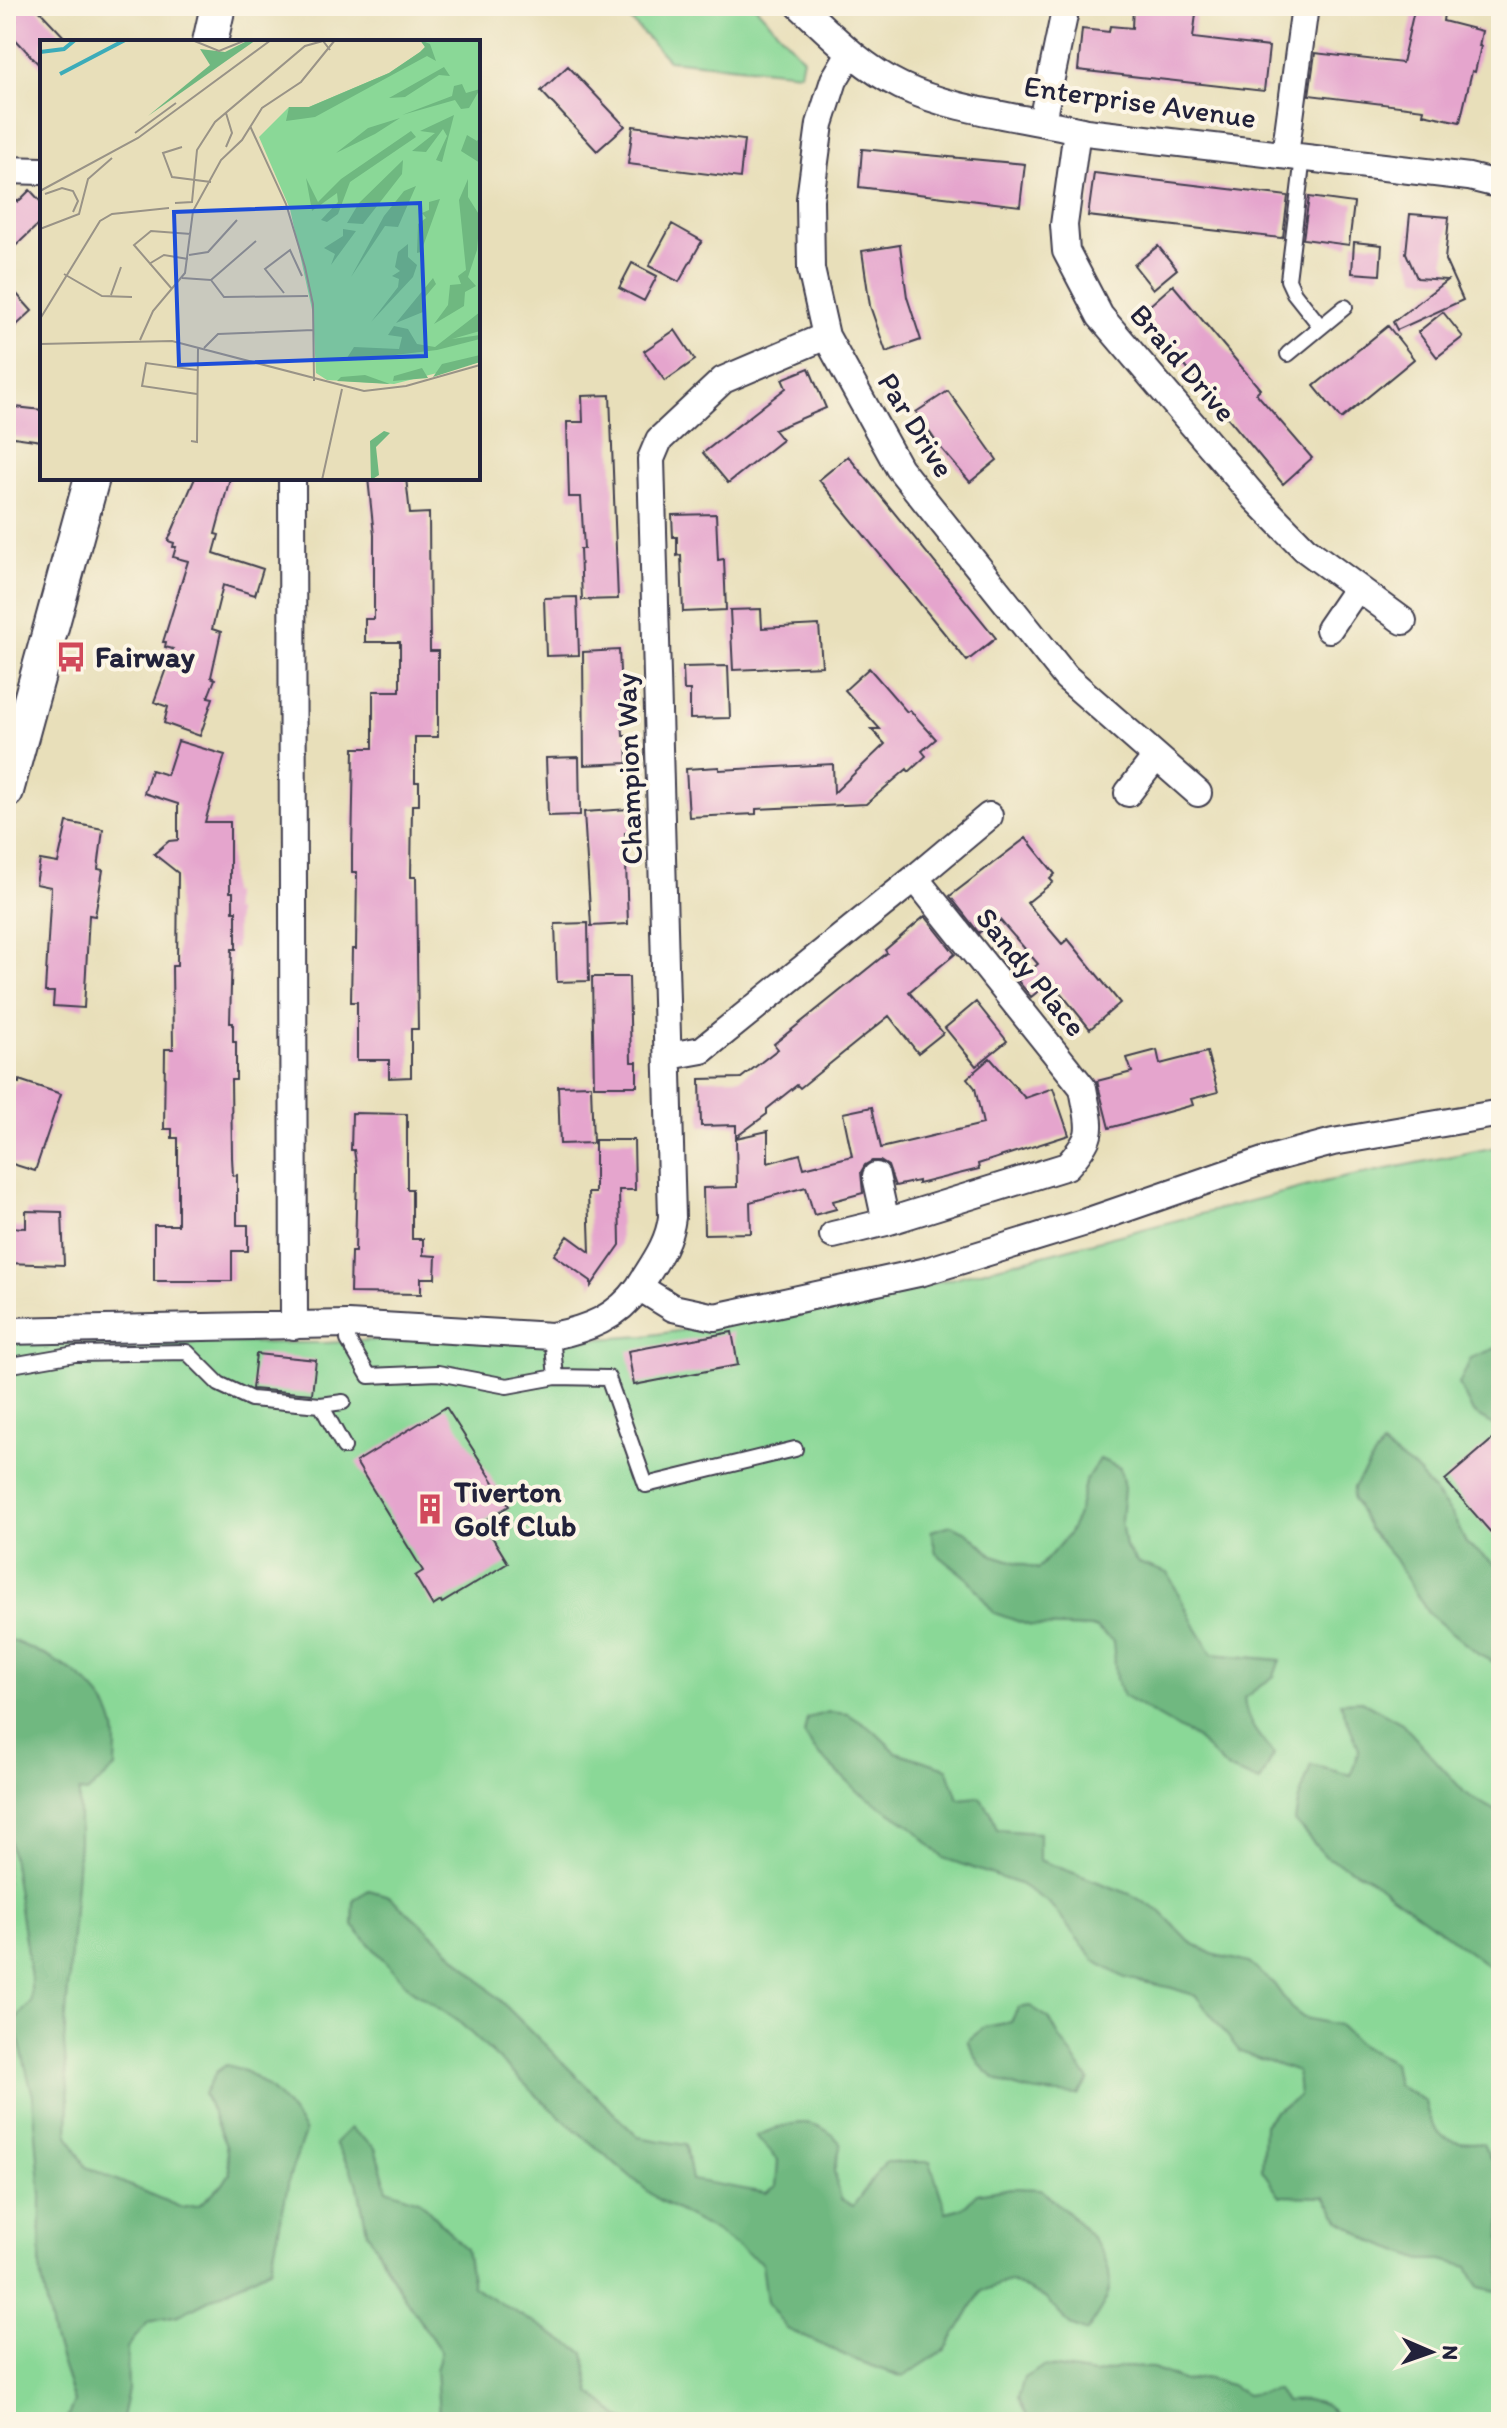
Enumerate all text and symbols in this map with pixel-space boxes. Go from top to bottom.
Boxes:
inset map [40,40,480,480]
street label: Enterprise Avenue [1022,67,1259,136]
street label: Braid Drive [1122,296,1245,429]
street label: Par Drive [870,365,963,484]
place label: Fairway [95,638,196,675]
bus stop icon: Fairway [54,640,88,674]
street label: Champion Way [607,672,650,866]
street label: Sandy Place [968,900,1095,1044]
place label: Tiverton Golf Club [453,1473,576,1544]
building icon: Tiverton Golf Club [413,1492,447,1526]
north arrow [1391,2312,1471,2392]
text: N [1437,2345,1464,2361]

